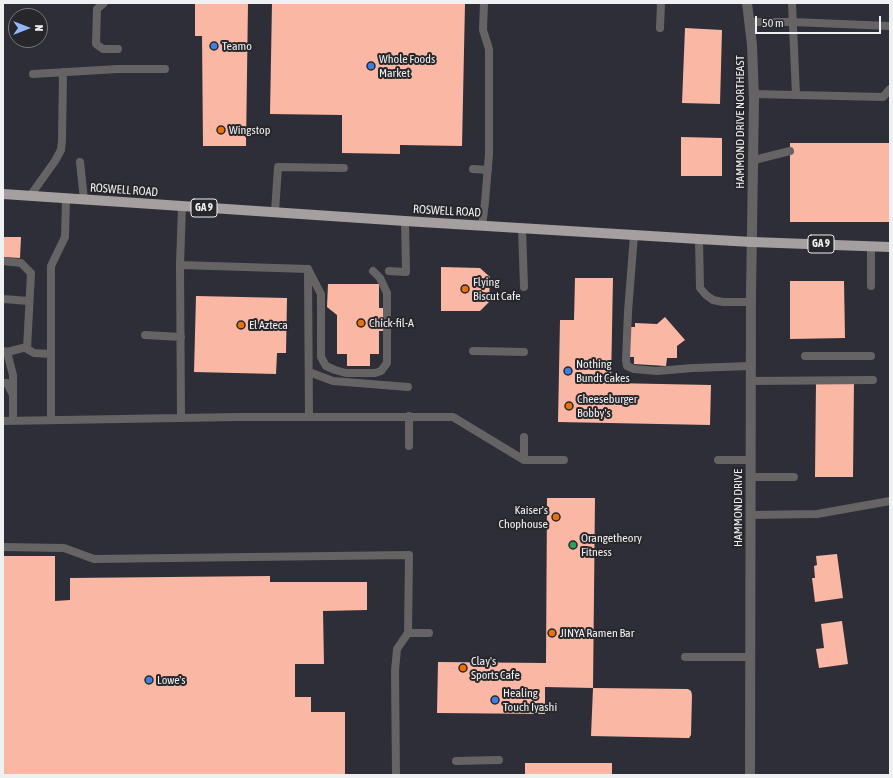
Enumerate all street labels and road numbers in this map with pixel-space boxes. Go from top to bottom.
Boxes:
street label: HAMMOND DRIVE NORTHEAST [733,55,747,189]
street label: ROSWELL ROAD [90,180,158,200]
road number: GA 9 [191,199,217,217]
street label: ROSWELL ROAD [413,202,481,220]
road number: GA 9 [808,235,834,253]
street label: HAMMOND DRIVE [731,469,745,547]

